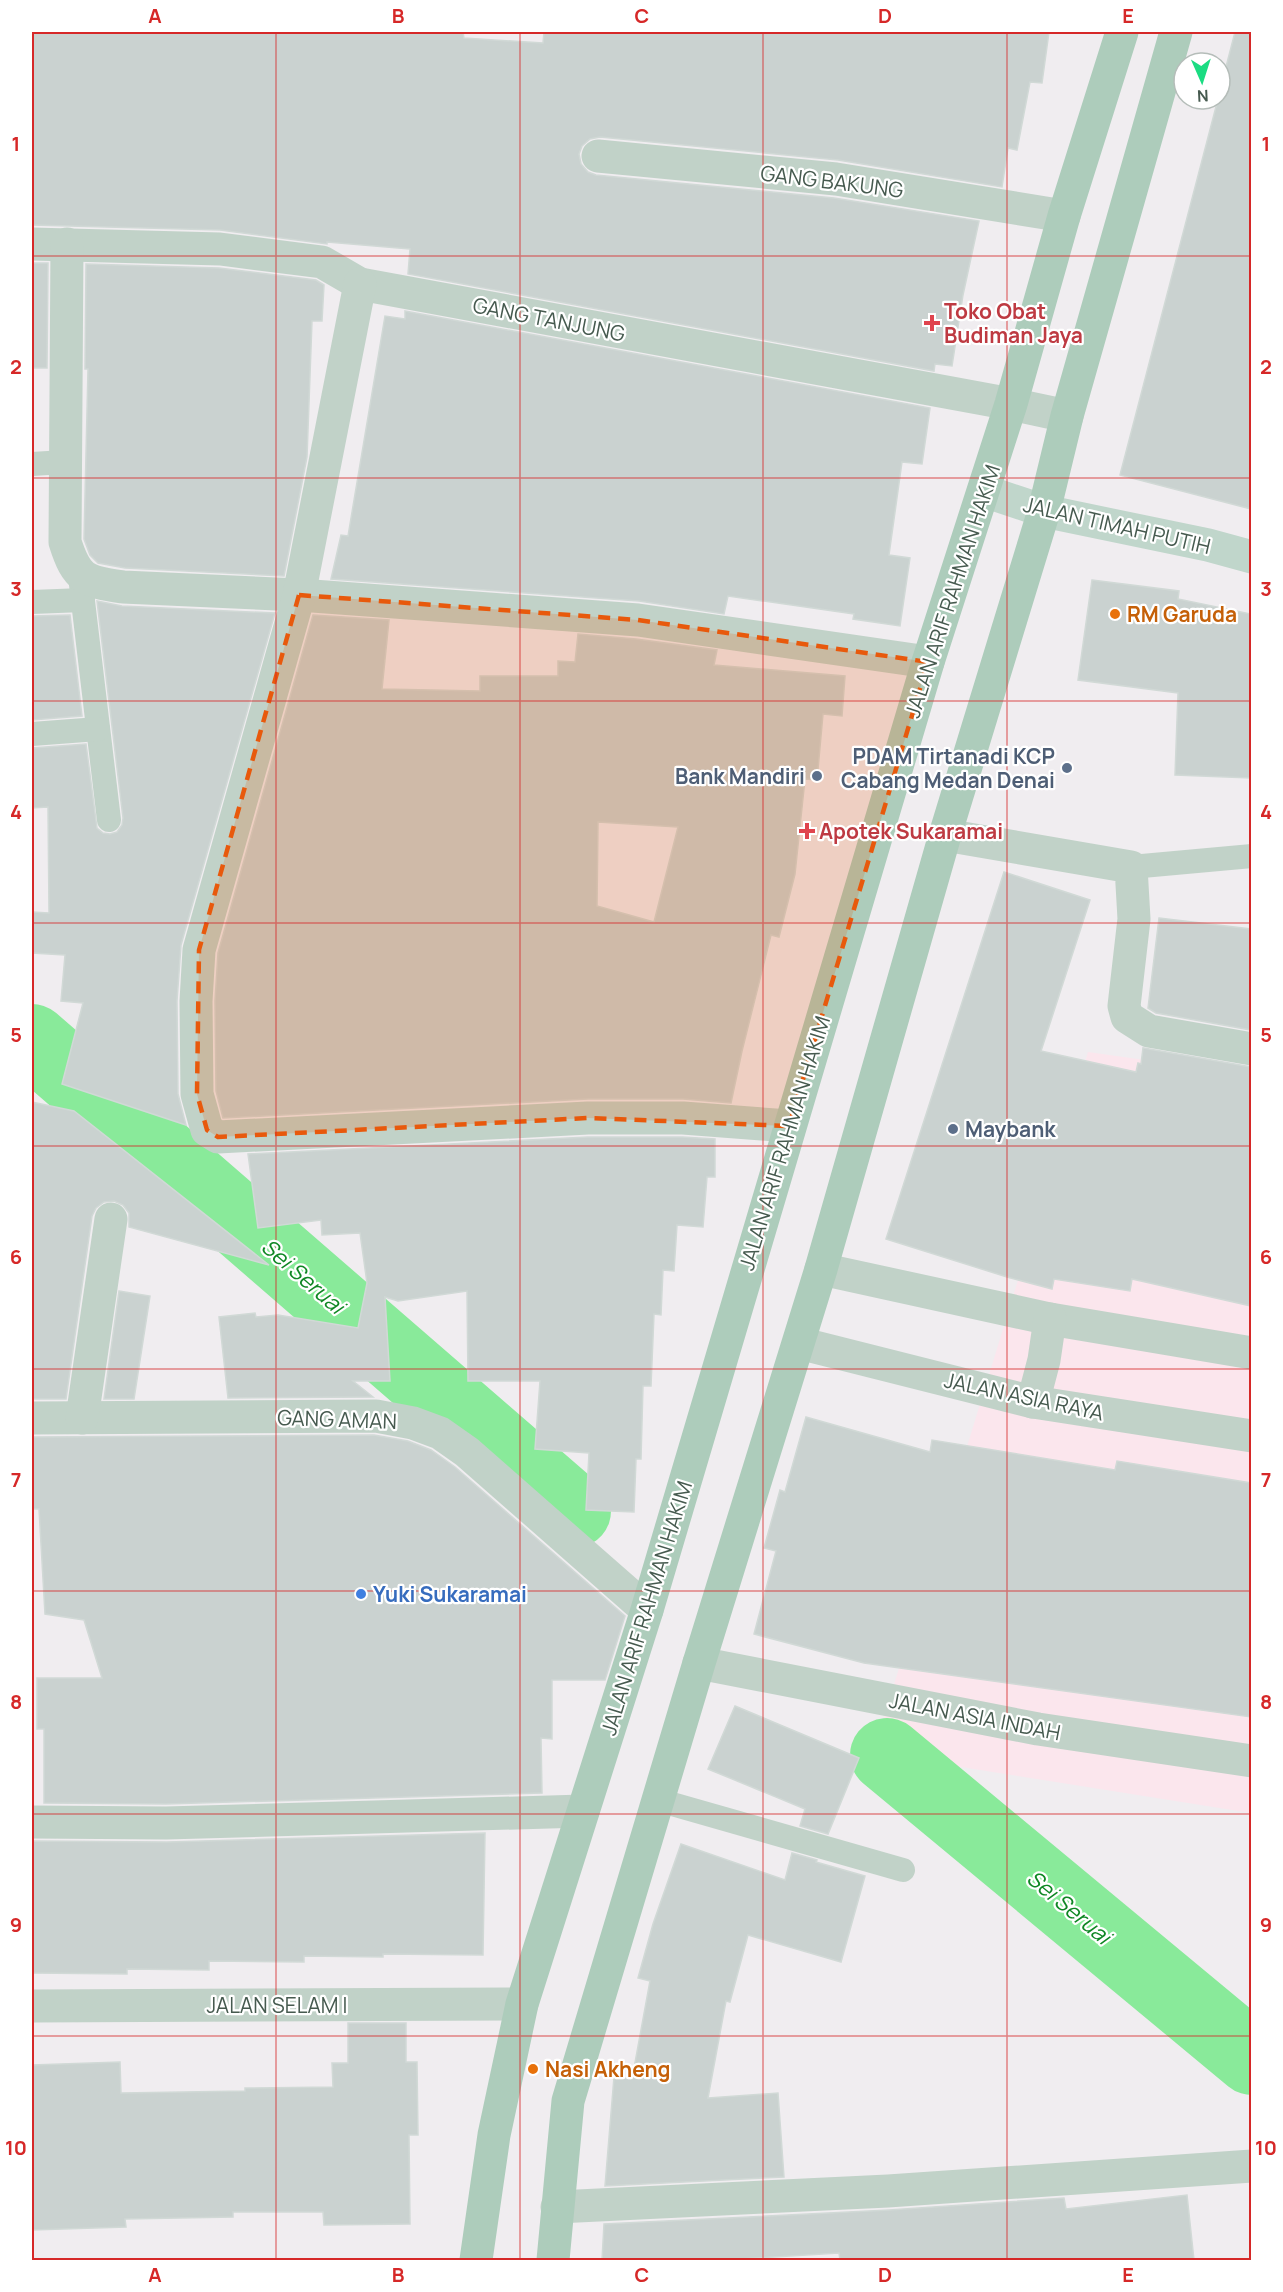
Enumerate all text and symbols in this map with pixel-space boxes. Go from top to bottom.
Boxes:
text: A [148,2,162,29]
text: B [392,2,405,29]
text: C [635,2,649,29]
text: D [878,2,892,29]
text: E [1122,2,1134,29]
north arrow [1172,51,1232,111]
text: N [1196,85,1209,107]
text: 1 [12,130,20,157]
text: 1 [1262,130,1270,157]
street label: GANG BAKUNG [759,158,905,204]
street label: GANG TANJUNG [470,291,628,348]
place label: Toko Obat Budiman Jaya [944,297,1083,349]
marker: Toko Obat Budiman Jaya [925,316,939,330]
text: 2 [10,353,22,380]
text: 2 [1260,353,1272,380]
street label: JALAN ARIF RAHMAN HAKIM [898,461,1006,721]
street label: JALAN TIMAH PUTIH [1021,490,1213,560]
text: 3 [10,575,22,602]
text: 3 [1260,575,1272,602]
place label: RM Garuda [1127,600,1237,628]
marker: RM Garuda [1108,607,1122,621]
place label: PDAM Tirtanadi KCP Cabang Medan Denai [841,742,1055,794]
marker: PDAM Tirtanadi KCP Cabang Medan Denai [1060,761,1074,775]
place label: Bank Mandiri [675,762,805,790]
marker: Bank Mandiri [810,769,824,783]
text: 4 [10,798,22,825]
text: 4 [1260,798,1272,825]
place label: Apotek Sukaramai [819,817,1003,845]
marker: Apotek Sukaramai [800,824,814,838]
street label: JALAN ARIF RAHMAN HAKIM [732,1012,836,1274]
text: 5 [10,1021,22,1048]
text: 5 [1260,1021,1272,1048]
place label: Maybank [965,1115,1056,1143]
marker: Maybank [946,1122,960,1136]
water label: Sei Seruai [255,1232,353,1322]
text: 6 [10,1243,22,1270]
text: 6 [1260,1243,1272,1270]
street label: JALAN ASIA RAYA [942,1365,1106,1427]
street label: GANG AMAN [277,1403,397,1435]
text: 7 [11,1466,21,1493]
text: 7 [1261,1466,1271,1493]
street label: JALAN ARIF RAHMAN HAKIM [594,1477,698,1739]
place label: Yuki Sukaramai [373,1580,527,1608]
marker: Yuki Sukaramai [354,1587,368,1601]
street label: JALAN ASIA INDAH [887,1686,1063,1746]
text: 8 [10,1688,22,1715]
text: 8 [1260,1688,1272,1715]
water label: Sei Seruai [1021,1863,1119,1953]
text: 9 [10,1911,22,1938]
text: 9 [1260,1911,1272,1938]
street label: JALAN SELAM I [207,1991,347,2019]
place label: Nasi Akheng [545,2055,671,2083]
marker: Nasi Akheng [526,2062,540,2076]
text: 10 [5,2134,27,2161]
text: 10 [1255,2134,1277,2161]
text: A [148,2261,162,2288]
text: B [392,2261,405,2288]
text: C [635,2261,649,2288]
text: D [878,2261,892,2288]
text: E [1122,2261,1134,2288]

